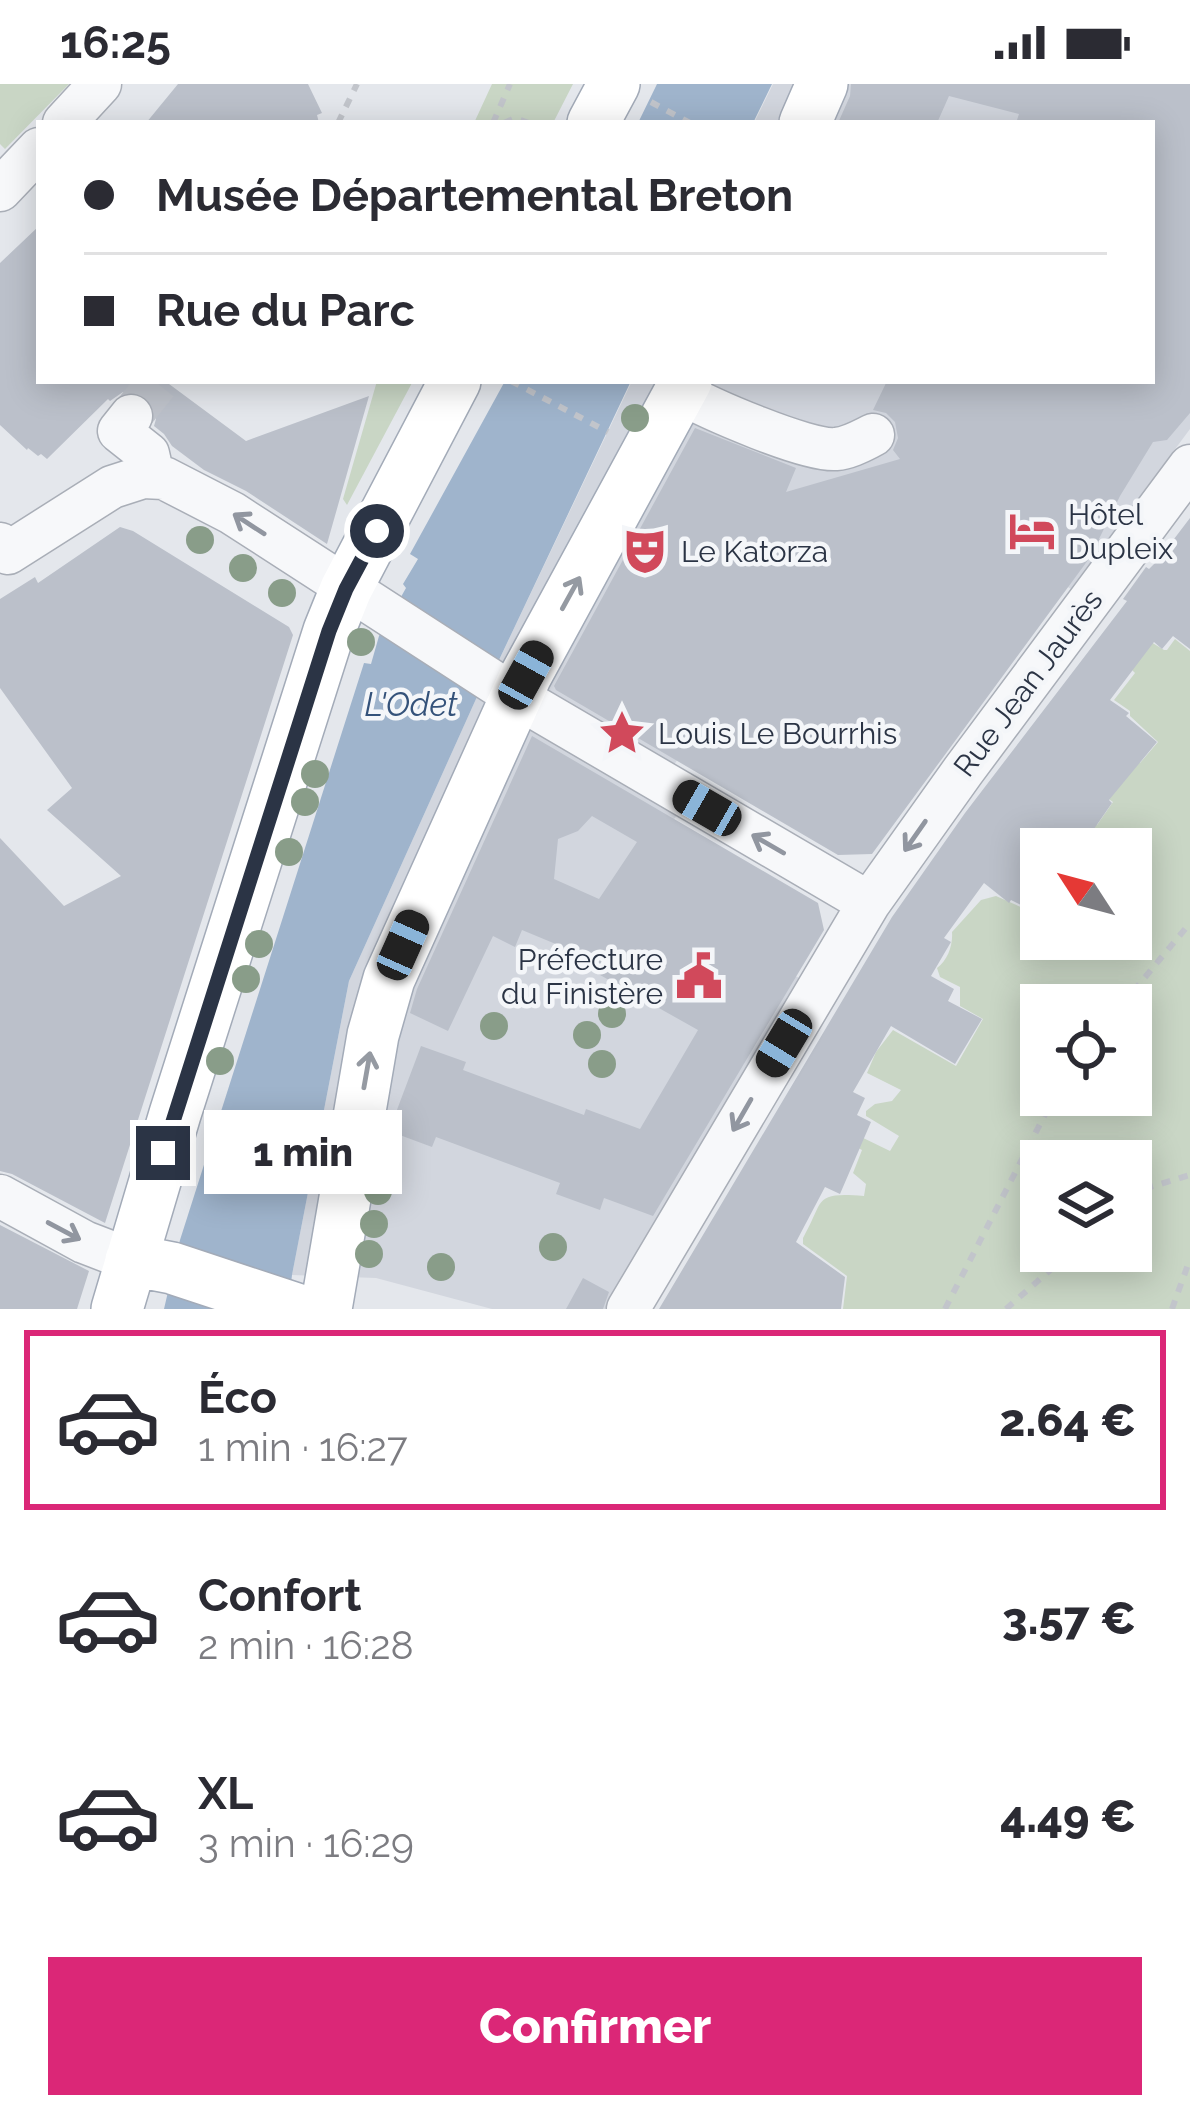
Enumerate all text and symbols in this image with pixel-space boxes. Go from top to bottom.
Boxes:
text: 16:25 [60,16,171,69]
text: Musée Départemental Breton [156,169,793,222]
text: Rue du Parc [156,284,415,337]
place label: Hôtel Dupleix [1068,497,1173,566]
route start [350,504,404,558]
hotel icon: Hôtel Dupleix [1007,506,1057,556]
one-way arrow [232,512,266,537]
theatre icon: Le Katorza [620,526,670,576]
place label: Le Katorza [681,534,828,569]
one-way arrow [560,576,583,611]
street label: Rue Jean Jaurès [946,583,1110,783]
car [493,635,559,715]
water label: L'Odet [364,685,458,724]
place icon: Louis Le Bourrhis [597,708,647,758]
place label: Louis Le Bourrhis [658,716,897,751]
car [667,774,747,842]
one-way arrow [903,819,928,853]
north arrow [1020,828,1152,960]
map controls [1020,828,1152,1272]
one-way arrow [751,831,786,855]
car [372,905,434,985]
place label: Préfecture du Finistère [501,942,663,1011]
public building icon: Préfecture du Finistère [674,951,724,1001]
button: locate [1020,984,1152,1116]
car [750,1003,818,1083]
one-way arrow [357,1051,380,1090]
one-way arrow [730,1097,754,1132]
callout: 1 min [205,1111,403,1195]
route end [136,1126,190,1180]
text: 1 min [253,1129,353,1175]
button: layers [1020,1140,1152,1272]
one-way arrow [46,1220,81,1243]
icon: car [54,1366,162,1474]
text: Éco [198,1371,277,1424]
text: 2.64 € [999,1394,1136,1447]
text: 1 min · 16:27 [198,1424,408,1470]
icon: car [54,1564,162,1672]
text: Confort [198,1569,361,1622]
text: 3.57 € [1002,1592,1136,1645]
text: 2 min · 16:28 [198,1622,414,1668]
icon: car [54,1762,162,1870]
text: XL [198,1767,253,1820]
text: 4.49 € [1000,1790,1136,1843]
text: 3 min · 16:29 [198,1820,414,1866]
button: Confirmer [48,1957,1142,2095]

